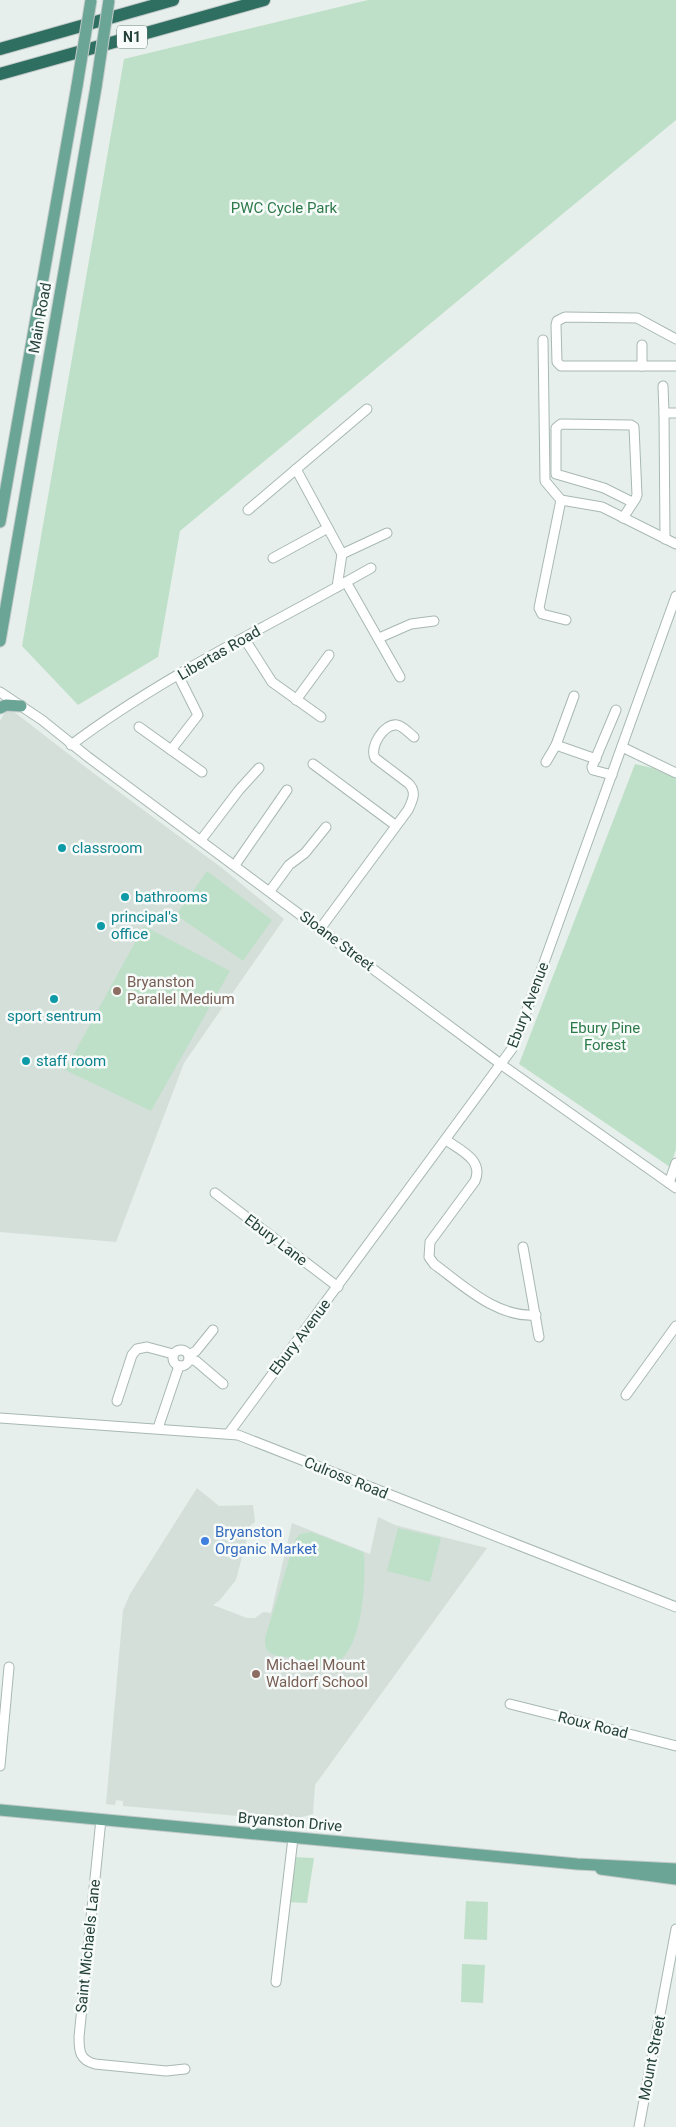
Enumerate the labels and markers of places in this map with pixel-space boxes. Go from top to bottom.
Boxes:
place label: classroom [72,839,142,857]
marker: classroom [56,842,68,854]
place label: bathrooms [135,888,208,906]
marker: bathrooms [119,891,131,903]
place label: principal's office [111,908,178,943]
marker: principal's office [95,920,107,932]
place label: Bryanston Parallel Medium [127,973,235,1008]
marker: Bryanston Parallel Medium [111,985,123,997]
marker: sport sentrum [48,993,60,1005]
place label: sport sentrum [7,1007,101,1025]
place label: staff room [36,1052,106,1070]
marker: staff room [20,1055,32,1067]
place label: Bryanston Organic Market [215,1523,317,1558]
marker: Bryanston Organic Market [199,1535,211,1547]
place label: Michael Mount Waldorf School [266,1656,368,1691]
marker: Michael Mount Waldorf School [250,1668,262,1680]

